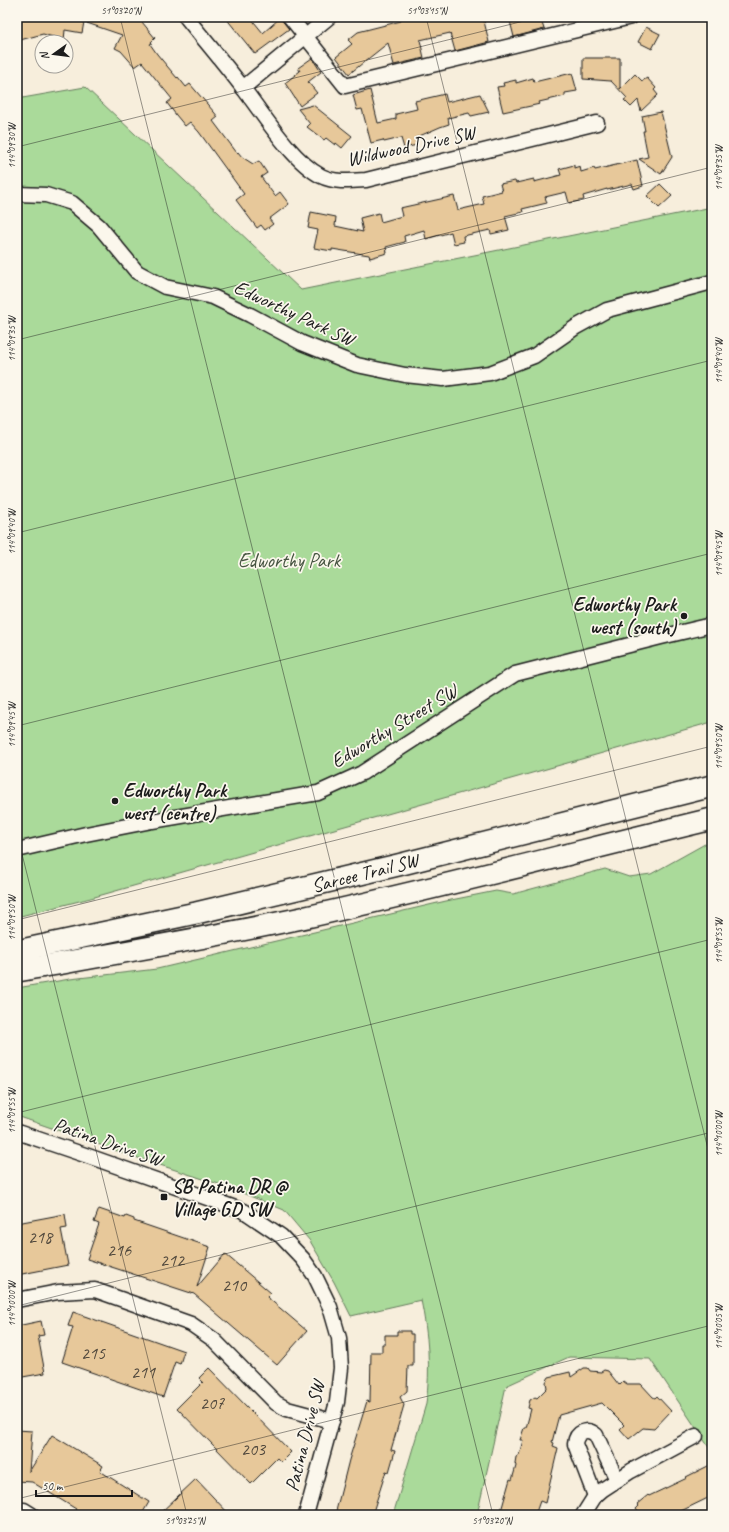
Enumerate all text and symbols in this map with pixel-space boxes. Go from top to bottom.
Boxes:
text: 51°03'20"N [101,4,143,17]
text: 51°03'15"N [407,4,449,17]
north arrow [34,34,74,74]
text: N [36,49,52,61]
street label: Wildwood Drive SW [345,120,480,172]
text: 114°09'30"W [5,122,18,169]
text: 114°09'35"W [712,144,725,191]
street label: Edworthy Park SW [230,274,360,353]
text: 114°09'35"W [5,315,18,362]
text: 114°09'40"W [712,337,725,384]
text: 114°09'40"W [5,508,18,555]
text: 114°09'45"W [712,530,725,577]
park label: Edworthy Park [238,548,342,573]
place label: Edworthy Park west (south) [573,592,678,640]
marker: Edworthy Park west (south) [679,611,689,621]
street label: Edworthy Street SW [326,677,464,774]
text: 114°09'45"W [5,701,18,748]
text: 114°09'50"W [712,723,725,770]
place label: Edworthy Park west (centre) [123,778,228,826]
marker: Edworthy Park west (centre) [110,796,120,806]
street label: Sarcee Trail SW [309,847,424,898]
text: 114°09'50"W [5,894,18,941]
text: 114°09'55"W [712,917,725,964]
text: 114°09'55"W [5,1087,18,1134]
text: 114°10'00"W [712,1110,725,1157]
street label: Patina Drive SW [50,1112,168,1173]
place label: SB Patina DR @ Village GD SW [172,1174,289,1222]
marker: SB Patina DR @ Village GD SW [159,1192,169,1202]
house number: 218 [28,1226,54,1248]
house number: 216 [107,1239,132,1261]
house number: 212 [160,1249,186,1271]
house number: 210 [222,1274,248,1296]
text: 114°10'00"W [5,1280,18,1327]
text: 114°10'05"W [712,1303,725,1350]
house number: 215 [81,1342,106,1364]
house number: 211 [131,1361,156,1383]
street label: Patina Drive SW [279,1376,331,1494]
house number: 207 [200,1392,225,1414]
house number: 203 [241,1438,267,1460]
scale bar [36,1472,132,1498]
text: 50 m [42,1478,64,1494]
text: 51°03'25"N [165,1514,207,1527]
text: 51°03'20"N [472,1514,514,1527]

